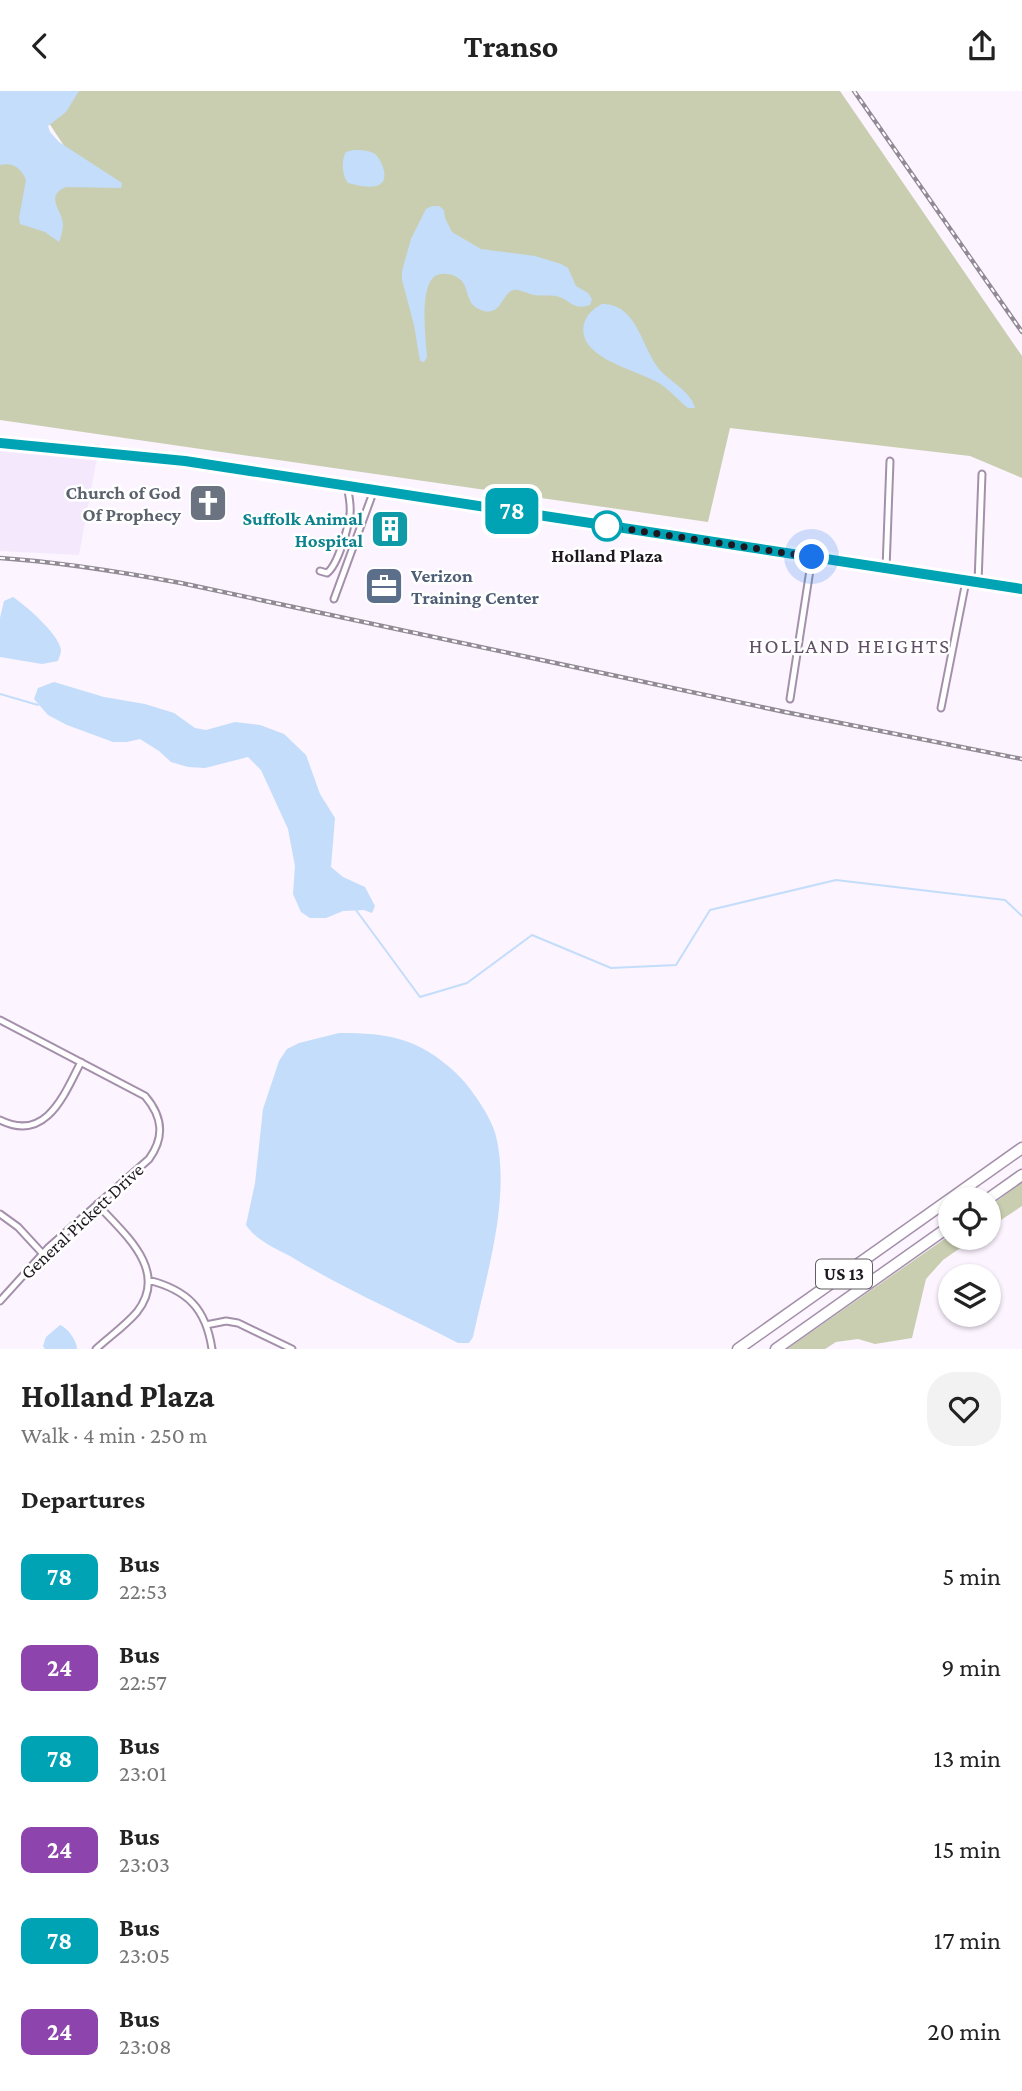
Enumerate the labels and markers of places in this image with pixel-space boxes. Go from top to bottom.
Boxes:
place label: Church of God Of Prophecy [65,482,182,525]
church icon: Church of God Of Prophecy [187,482,229,524]
place label: Suffolk Animal Hospital [243,508,363,551]
building icon: Suffolk Animal Hospital [369,508,411,550]
marker: Holland Plaza [592,511,622,541]
place label: Holland Plaza [551,545,663,566]
office icon: Verizon Training Center [363,565,405,607]
place label: Verizon Training Center [410,565,540,608]

